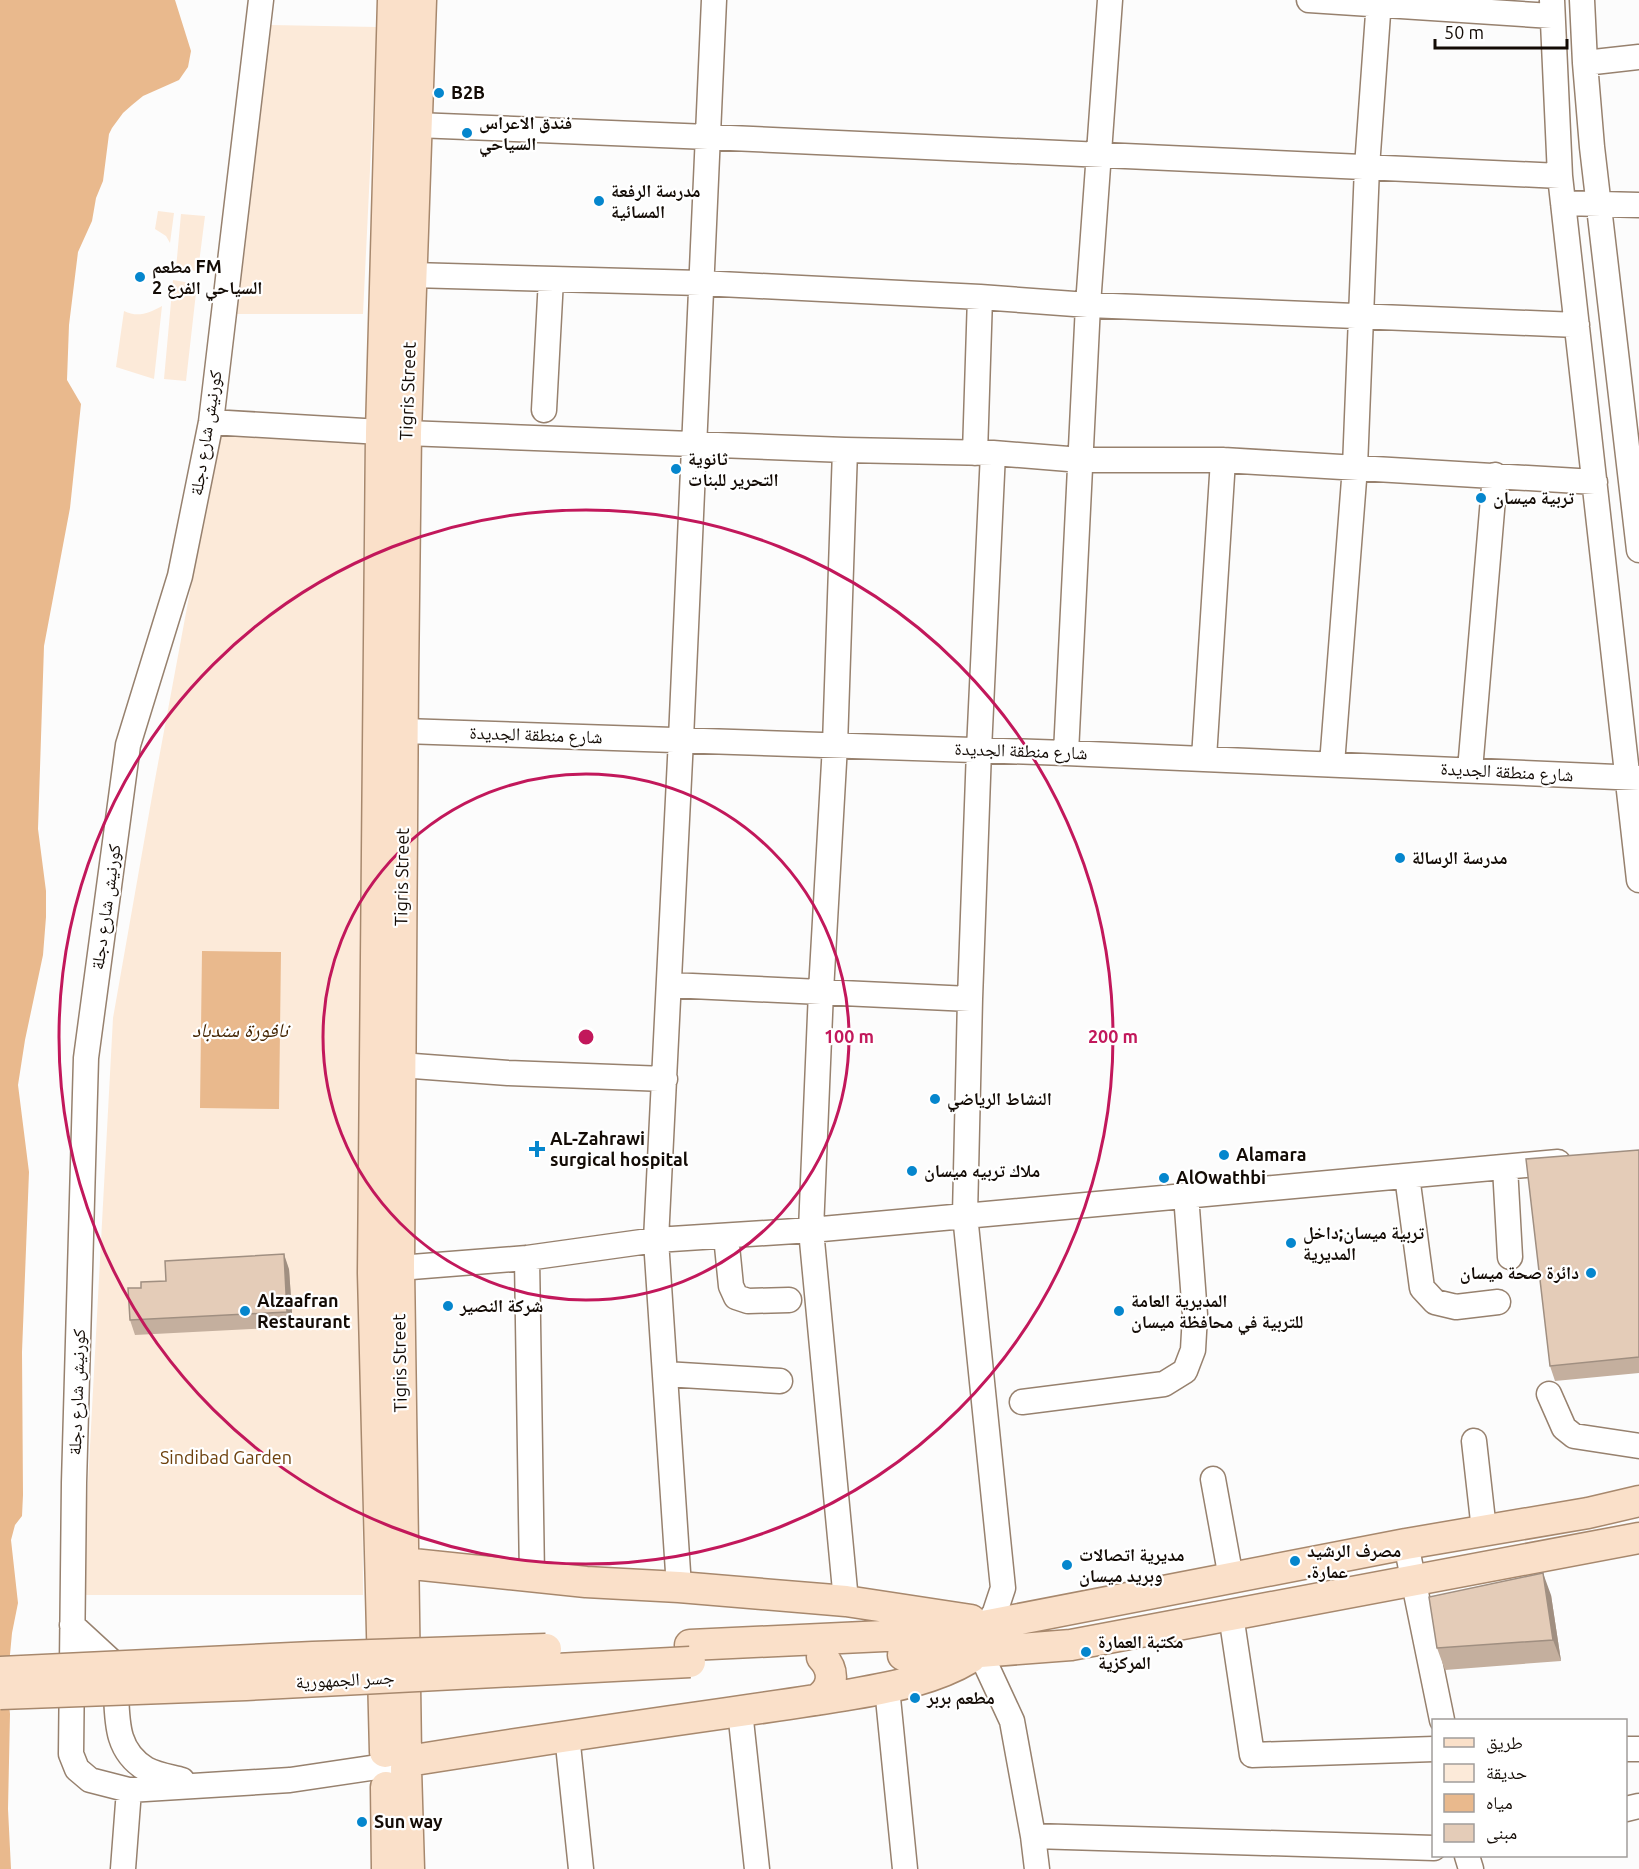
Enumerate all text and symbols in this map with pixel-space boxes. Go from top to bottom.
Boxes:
scale bar [1435,12,1567,50]
text: 50 m [1444,22,1484,42]
place label: B2B [451,82,485,102]
marker: B2B [432,86,446,100]
place label: فندق الاعراس السياحي [479,112,572,158]
marker: فندق الاعراس السياحي [460,126,474,140]
place label: مدرسة الرفعة المسائية [611,180,701,222]
marker: مدرسة الرفعة المسائية [592,194,606,208]
place label: مطعم FM السياحي الفرع 2 [152,256,262,302]
marker: مطعم FM السياحي الفرع 2 [133,270,147,284]
street label: Tigris Street [395,341,419,441]
street label: كورنيش شارع دجلة [185,368,227,497]
place label: ثانوية التحرير للبنات [688,448,779,491]
marker: ثانوية التحرير للبنات [669,462,683,476]
place label: تربية ميسان [1493,487,1574,509]
marker: تربية ميسان [1474,491,1488,505]
street label: شارع منطقة الجديدة [469,722,603,748]
street label: شارع منطقة الجديدة [954,738,1088,764]
street label: شارع منطقة الجديدة [1440,758,1574,786]
street label: Tigris Street [390,828,412,926]
street label: كورنيش شارع دجلة [86,842,126,971]
place label: مدرسة الرسالة [1412,847,1508,868]
marker: مدرسة الرسالة [1393,851,1407,865]
water label: نافورة سندباد [192,1018,291,1042]
text: 100 m [824,1026,874,1046]
text: 200 m [1088,1026,1138,1046]
centre of rings [576,1027,596,1047]
place label: النشاط الرياضي [947,1088,1052,1113]
marker: النشاط الرياضي [928,1092,942,1106]
place label: AL-Zahrawi surgical hospital [550,1128,689,1169]
marker: AL-Zahrawi surgical hospital [528,1140,546,1158]
place label: Alamara [1236,1144,1306,1164]
marker: Alamara [1217,1148,1231,1162]
place label: ملاك تربيه ميسان [924,1160,1040,1182]
marker: ملاك تربيه ميسان [905,1164,919,1178]
place label: AlOwathbi [1176,1167,1266,1187]
marker: AlOwathbi [1157,1171,1171,1185]
place label: تربية ميسان;داخل المديرية [1303,1222,1424,1264]
marker: تربية ميسان;داخل المديرية [1284,1236,1298,1250]
place label: دائرة صحة ميسان [1460,1262,1579,1284]
marker: دائرة صحة ميسان [1584,1266,1598,1280]
place label: Alzaafran Restaurant [257,1290,351,1331]
place label: المديرية العامة للتربية في محافظة ميسان [1131,1290,1304,1336]
place label: شركة النصير [459,1295,543,1316]
marker: شركة النصير [441,1299,455,1313]
marker: Alzaafran Restaurant [238,1304,252,1318]
marker: المديرية العامة للتربية في محافظة ميسان [1112,1304,1126,1318]
street label: Tigris Street [388,1314,410,1412]
street label: كورنيش شارع دجلة [64,1328,90,1456]
park label: Sindibad Garden [160,1447,292,1467]
place label: مصرف الرشيد .عمارة [1307,1540,1401,1582]
place label: مديرية اتصالات وبريد ميسان [1079,1544,1184,1587]
marker: مصرف الرشيد .عمارة [1288,1554,1302,1568]
marker: مديرية اتصالات وبريد ميسان [1060,1558,1074,1572]
place label: مكتبة العمارة المركزية [1098,1631,1183,1673]
marker: مكتبة العمارة المركزية [1079,1645,1093,1659]
street label: جسر الجمهورية [295,1666,395,1693]
place label: مطعم بربر [926,1687,995,1710]
marker: مطعم بربر [908,1691,922,1705]
legend [1432,1719,1627,1857]
text: طريق [1486,1732,1523,1754]
text: حديقة [1486,1762,1527,1783]
text: مياه [1486,1792,1513,1813]
place label: Sun way [374,1811,443,1831]
marker: Sun way [355,1815,369,1829]
text: مبنى [1486,1822,1517,1844]

